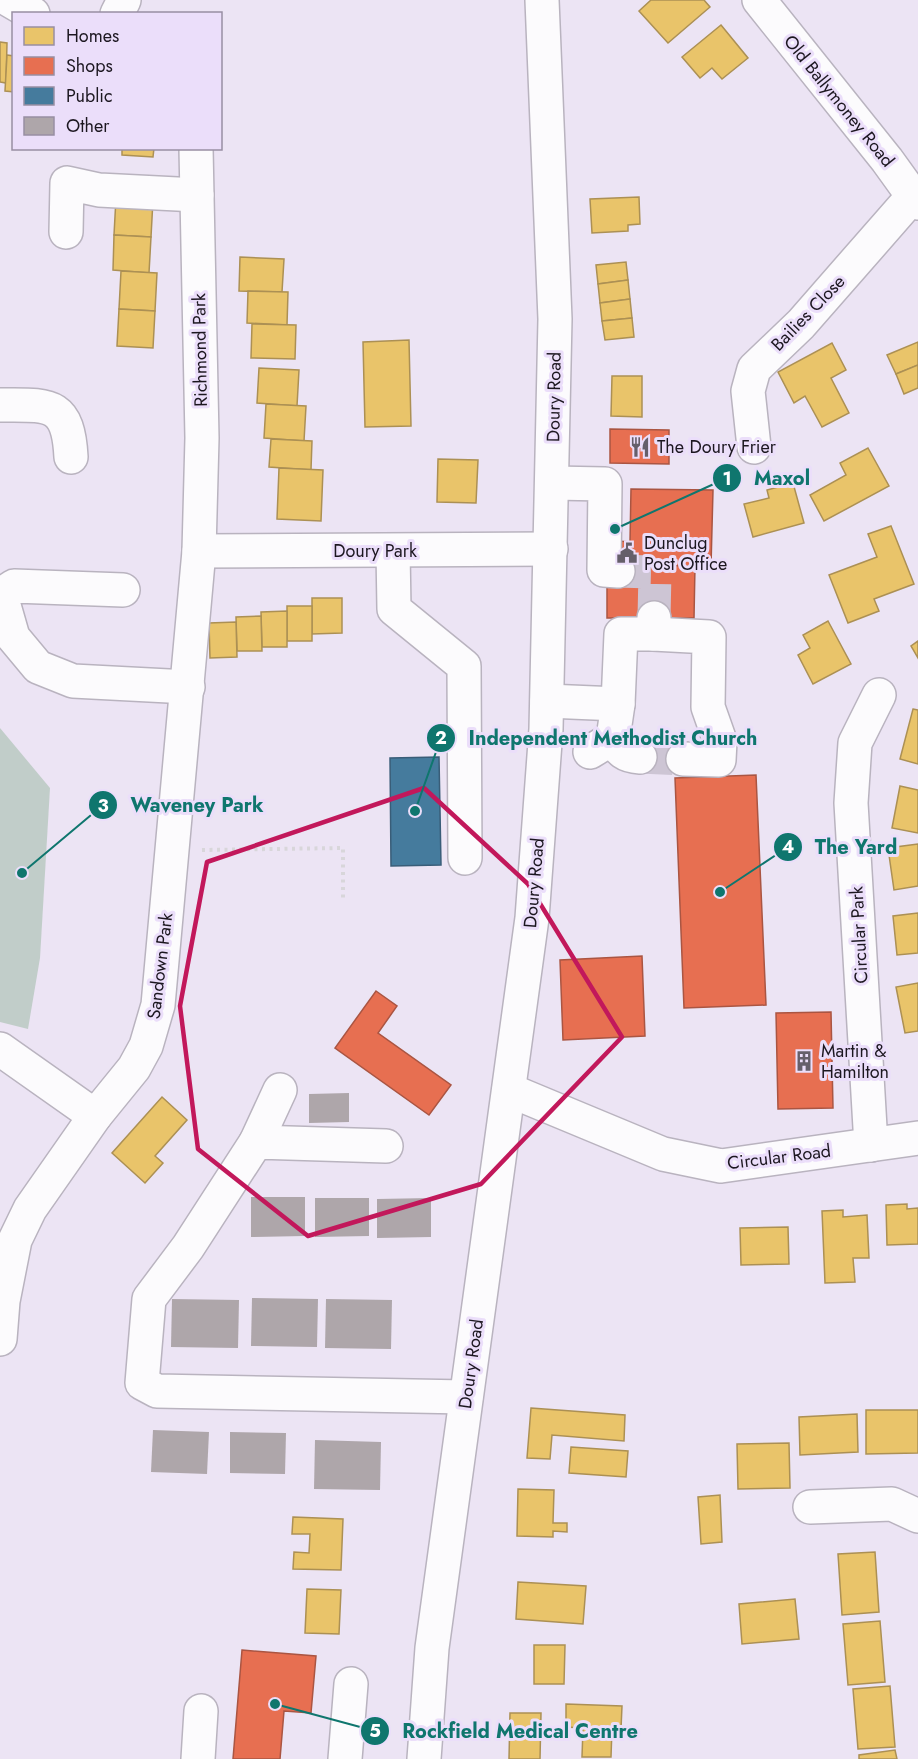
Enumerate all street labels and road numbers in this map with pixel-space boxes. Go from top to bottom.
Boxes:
street label: Old Ballymoney Road [777,29,901,173]
street label: Bailies Close [765,269,851,357]
street label: Richmond Park [186,293,214,407]
street label: Doury Road [540,352,568,442]
street label: Doury Park [333,538,417,564]
street label: Doury Road [517,837,551,929]
street label: Circular Park [843,886,875,984]
street label: Sandown Park [141,911,179,1021]
street label: Circular Road [726,1138,832,1176]
street label: Doury Road [452,1317,490,1411]

